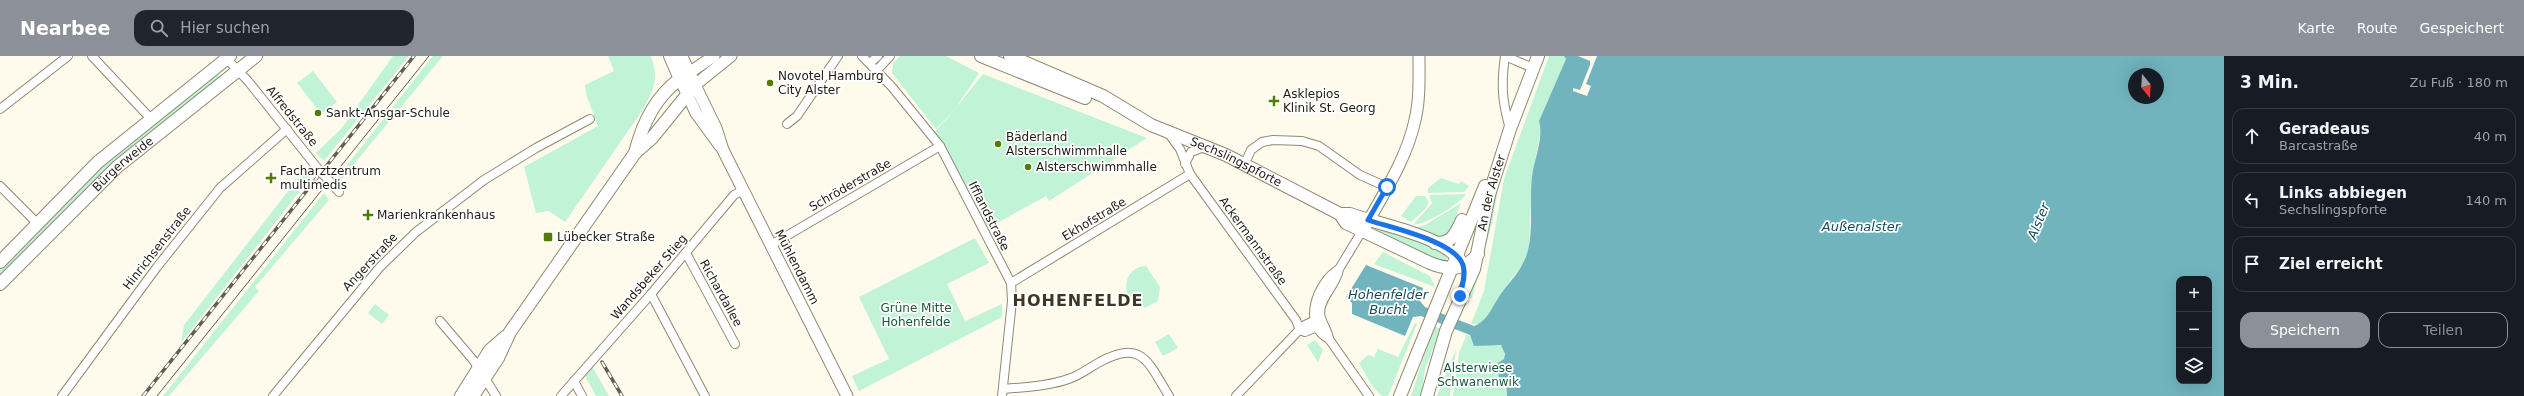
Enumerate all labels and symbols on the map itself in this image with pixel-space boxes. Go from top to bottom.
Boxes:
north arrow [2128,68,2164,104]
place label: Novotel Hamburg City Alster [778,69,884,97]
marker: Novotel Hamburg City Alster [765,78,775,88]
street label: Alfredstraße [263,83,321,149]
place label: Asklepios Klinik St. Georg [1283,87,1376,115]
marker: Asklepios Klinik St. Georg [1268,95,1280,107]
place label: Sankt-Ansgar-Schule [326,106,450,120]
marker: Sankt-Ansgar-Schule [313,108,323,118]
place label: Bäderland Alsterschwimmhalle [1006,130,1127,158]
street label: Bürgerweide [90,134,156,194]
street label: Sechslingspforte [1188,134,1284,190]
marker: Bäderland Alsterschwimmhalle [993,139,1003,149]
street label: An der Alster [1475,153,1508,232]
street label: Schröderstraße [807,156,893,214]
place label: Alsterschwimmhalle [1036,160,1157,174]
marker: Alsterschwimmhalle [1023,162,1033,172]
place label: Facharztzentrum multimedis [280,164,381,192]
marker: Facharztzentrum multimedis [265,172,277,184]
route start [1378,178,1396,196]
street label: Ifflandstraße [966,179,1012,253]
street label: Ekhofstraße [1060,194,1128,244]
street label: Ackermannstraße [1216,194,1290,288]
water label: Alster [2024,199,2053,242]
street label: Hinrichsenstraße [120,204,194,292]
place label: Marienkrankenhaus [377,208,495,222]
marker: Marienkrankenhaus [362,209,374,221]
water label: Außenalster [1821,219,1902,234]
street label: Mühlendamm [772,227,822,307]
street label: Angerstraße [340,230,400,294]
place label: Lübecker Straße [557,230,655,244]
marker: Lübecker Straße [542,231,554,243]
street label: Wandsbeker Stieg [608,232,690,322]
street label: Richardallee [697,257,745,329]
water label: Hohenfelder Bucht [1348,287,1430,317]
route end [1451,287,1469,305]
district label: HOHENFELDE [1013,291,1143,310]
park label: Grüne Mitte Hohenfelde [880,301,952,329]
park label: Alsterwiese Schwanenwik [1437,361,1519,389]

